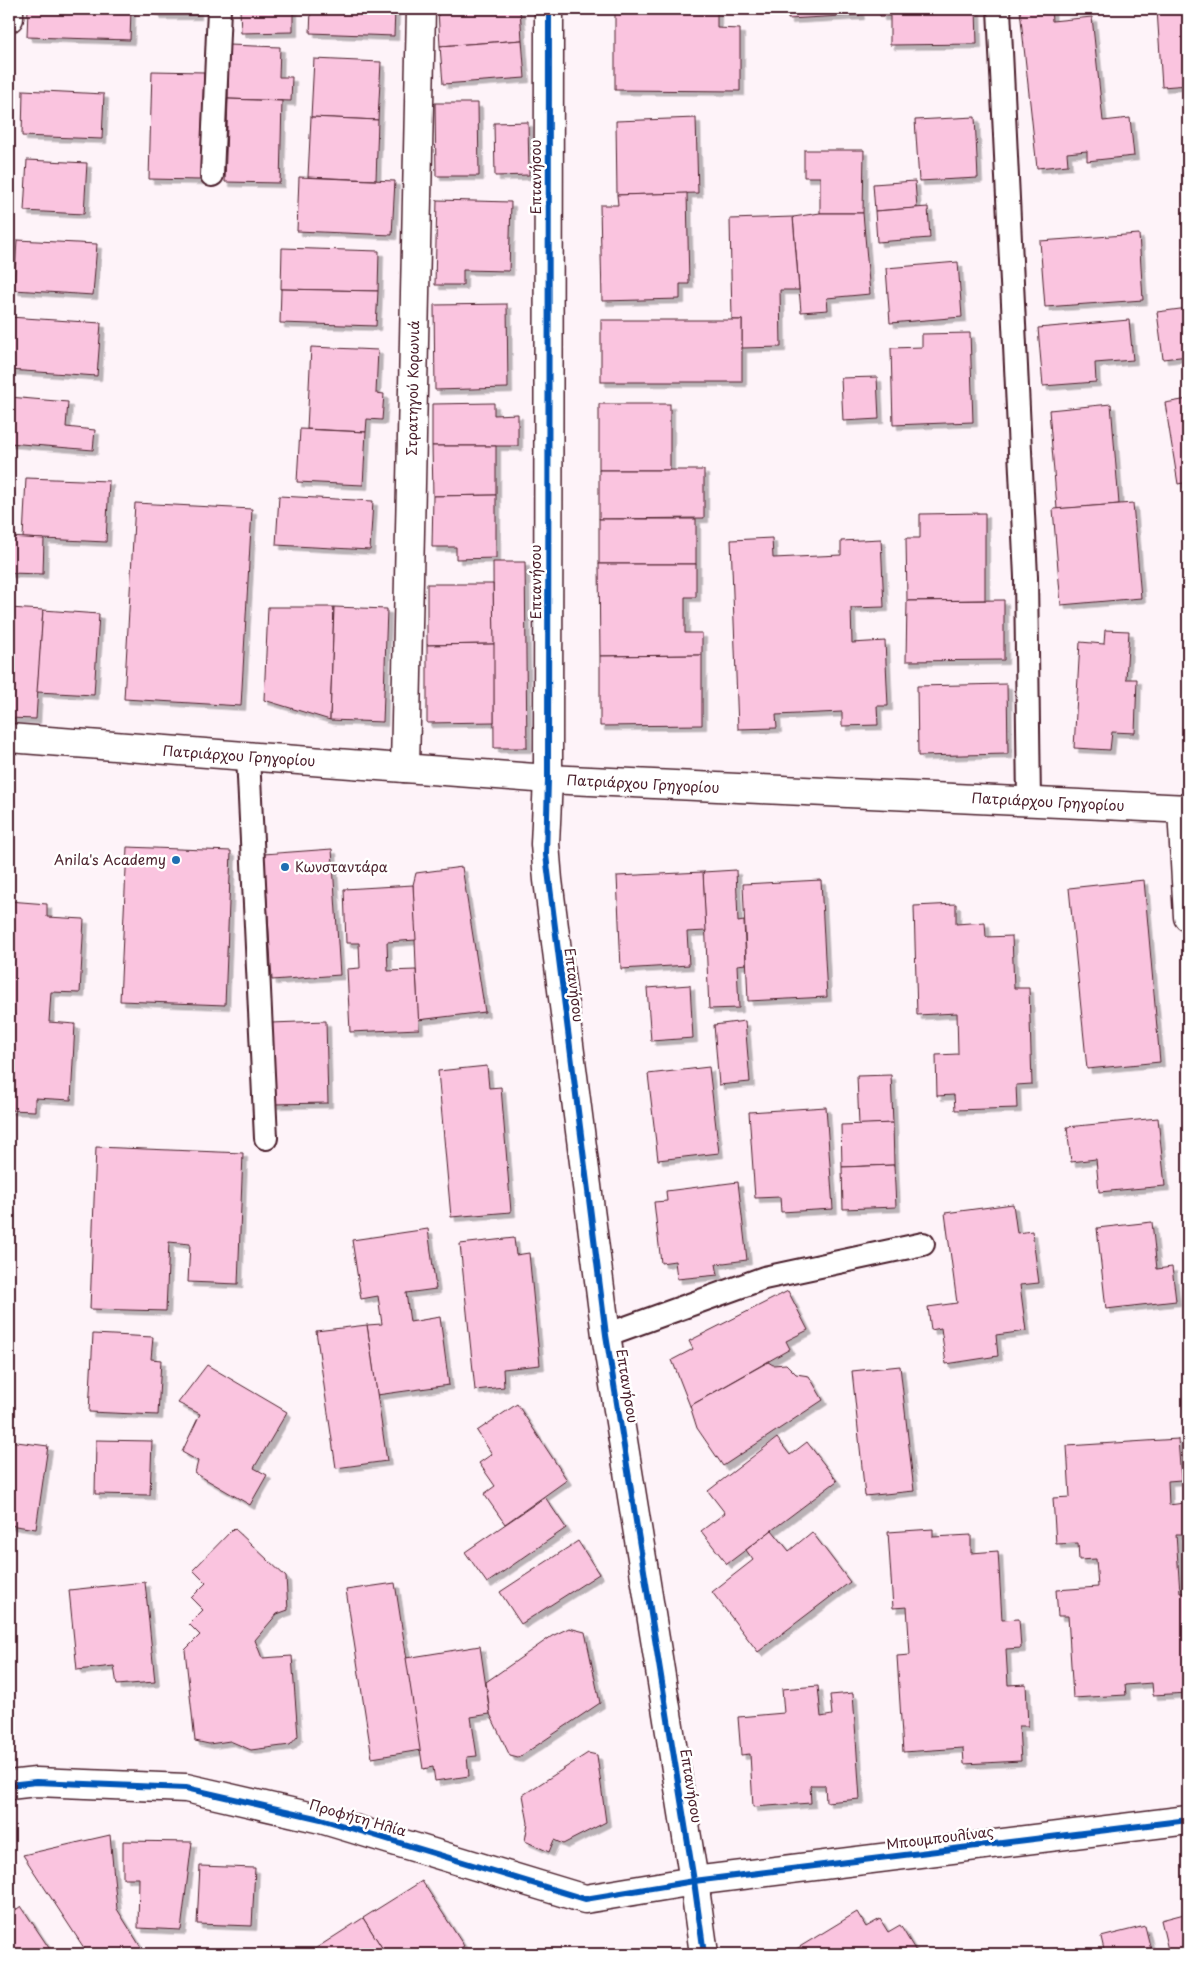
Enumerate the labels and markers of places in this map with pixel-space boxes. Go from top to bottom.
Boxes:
place label: Anila's Academy [54,849,166,870]
marker: Anila's Academy [170,854,182,866]
place label: Κωνσταντάρα [295,856,388,877]
marker: Κωνσταντάρα [279,861,291,873]

